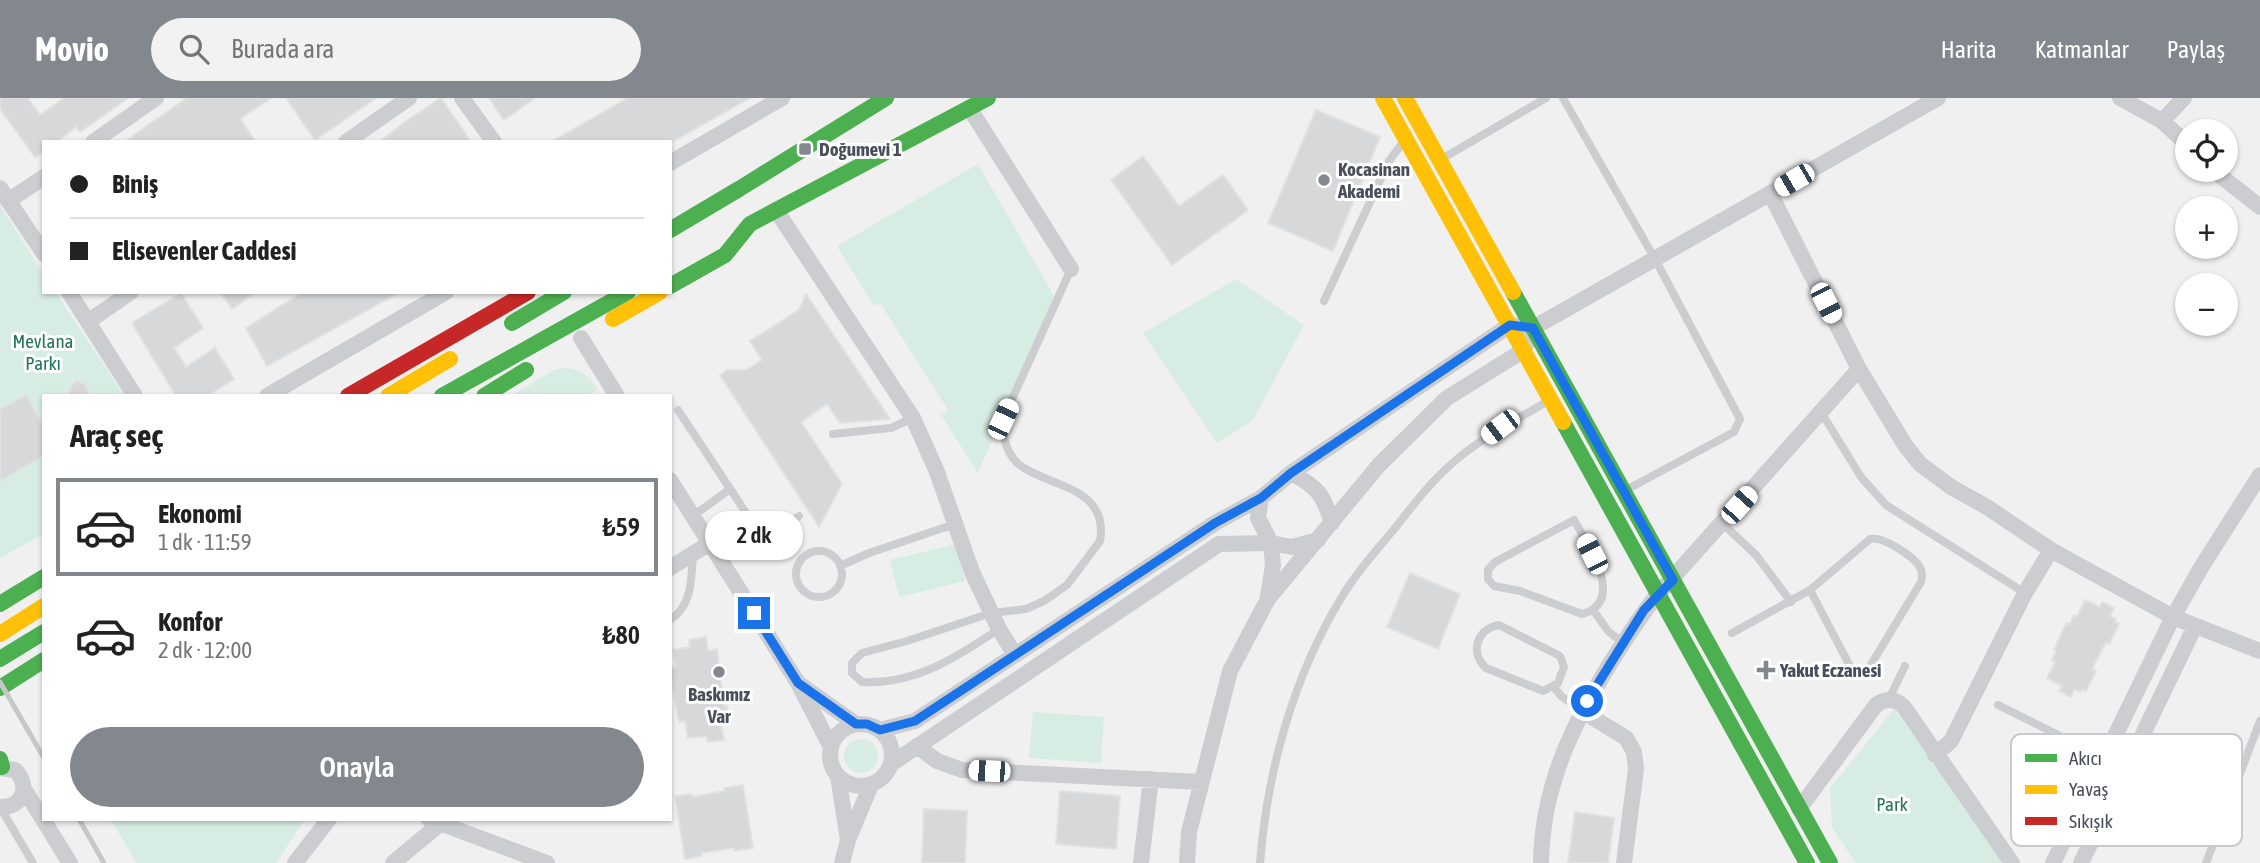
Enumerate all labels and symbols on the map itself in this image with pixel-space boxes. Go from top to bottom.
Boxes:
place label: Doğumevi 1 [819,138,902,160]
marker: Doğumevi 1 [797,141,813,157]
place label: Kocasinan Akademi [1337,158,1410,202]
car [1771,160,1818,200]
marker: Kocasinan Akademi [1316,172,1332,188]
car [1808,280,1845,326]
park label: Mevlana Parkı [13,330,73,374]
car [985,396,1022,442]
car [1477,406,1524,448]
car [1718,482,1761,528]
callout: 2 dk [705,512,803,560]
car [1574,531,1611,577]
route end [738,597,770,629]
place label: Yakut Eczanesi [1779,659,1881,681]
marker: Yakut Eczanesi [1758,662,1774,678]
marker: Baskımız Var [711,664,727,680]
place label: Baskımız Var [688,683,750,727]
route start [1571,685,1603,717]
legend [2011,734,2242,846]
text: Akıcı [2069,747,2102,769]
car [968,760,1011,782]
text: Yavaş [2069,778,2109,800]
park label: Park [1876,793,1909,815]
text: Sıkışık [2069,810,2114,832]

